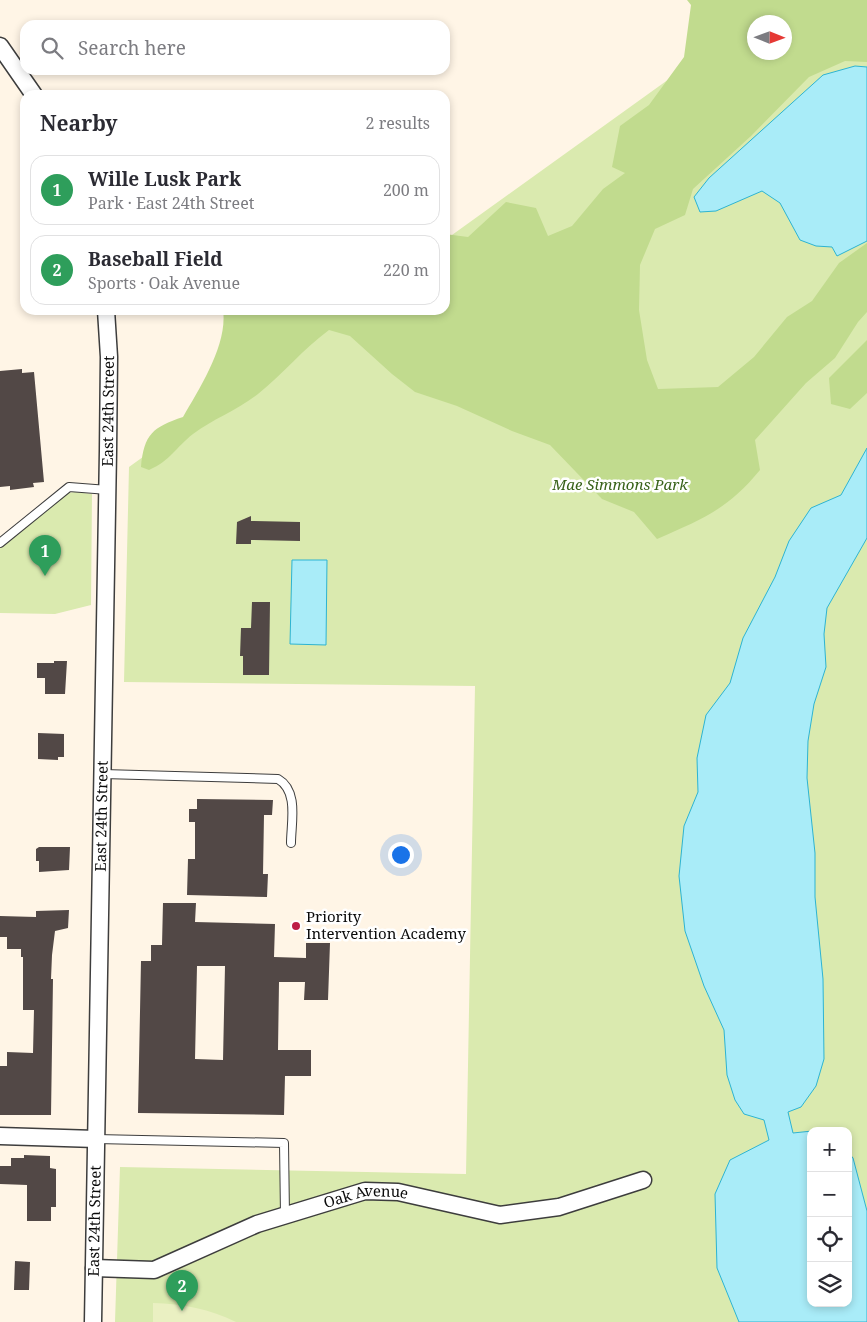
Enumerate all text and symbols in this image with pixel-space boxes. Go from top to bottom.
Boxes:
north arrow [747,15,792,60]
search box [20,20,450,75]
icon: search [38,34,66,62]
text: Search here [78,35,186,61]
text: Nearby [40,109,118,137]
text: 2 results [366,112,430,134]
text: Wille Lusk Park [88,166,241,192]
text: 1 [52,179,62,201]
text: 200 m [383,179,429,201]
text: Park · East 24th Street [88,192,254,214]
text: Baseball Field [88,246,223,272]
text: 2 [52,259,62,281]
text: 220 m [383,259,429,281]
text: Sports · Oak Avenue [88,272,240,294]
street label: East 24th Street [97,355,118,467]
park label: Mae Simmons Park [551,474,688,494]
pin: 1 [29,535,61,576]
street label: East 24th Street [90,760,112,872]
your location [388,842,414,868]
place label: Priority Intervention Academy [306,906,466,943]
marker: Priority Intervention Academy [290,920,302,932]
map controls [807,1127,852,1307]
button: + [807,1127,852,1172]
street label: East 24th Street [83,1165,105,1277]
button: − [807,1172,852,1217]
street label: Oak Avenue [321,1180,410,1212]
button: locate [807,1217,852,1262]
button: layers [807,1262,852,1307]
pin: 2 [166,1270,198,1311]

